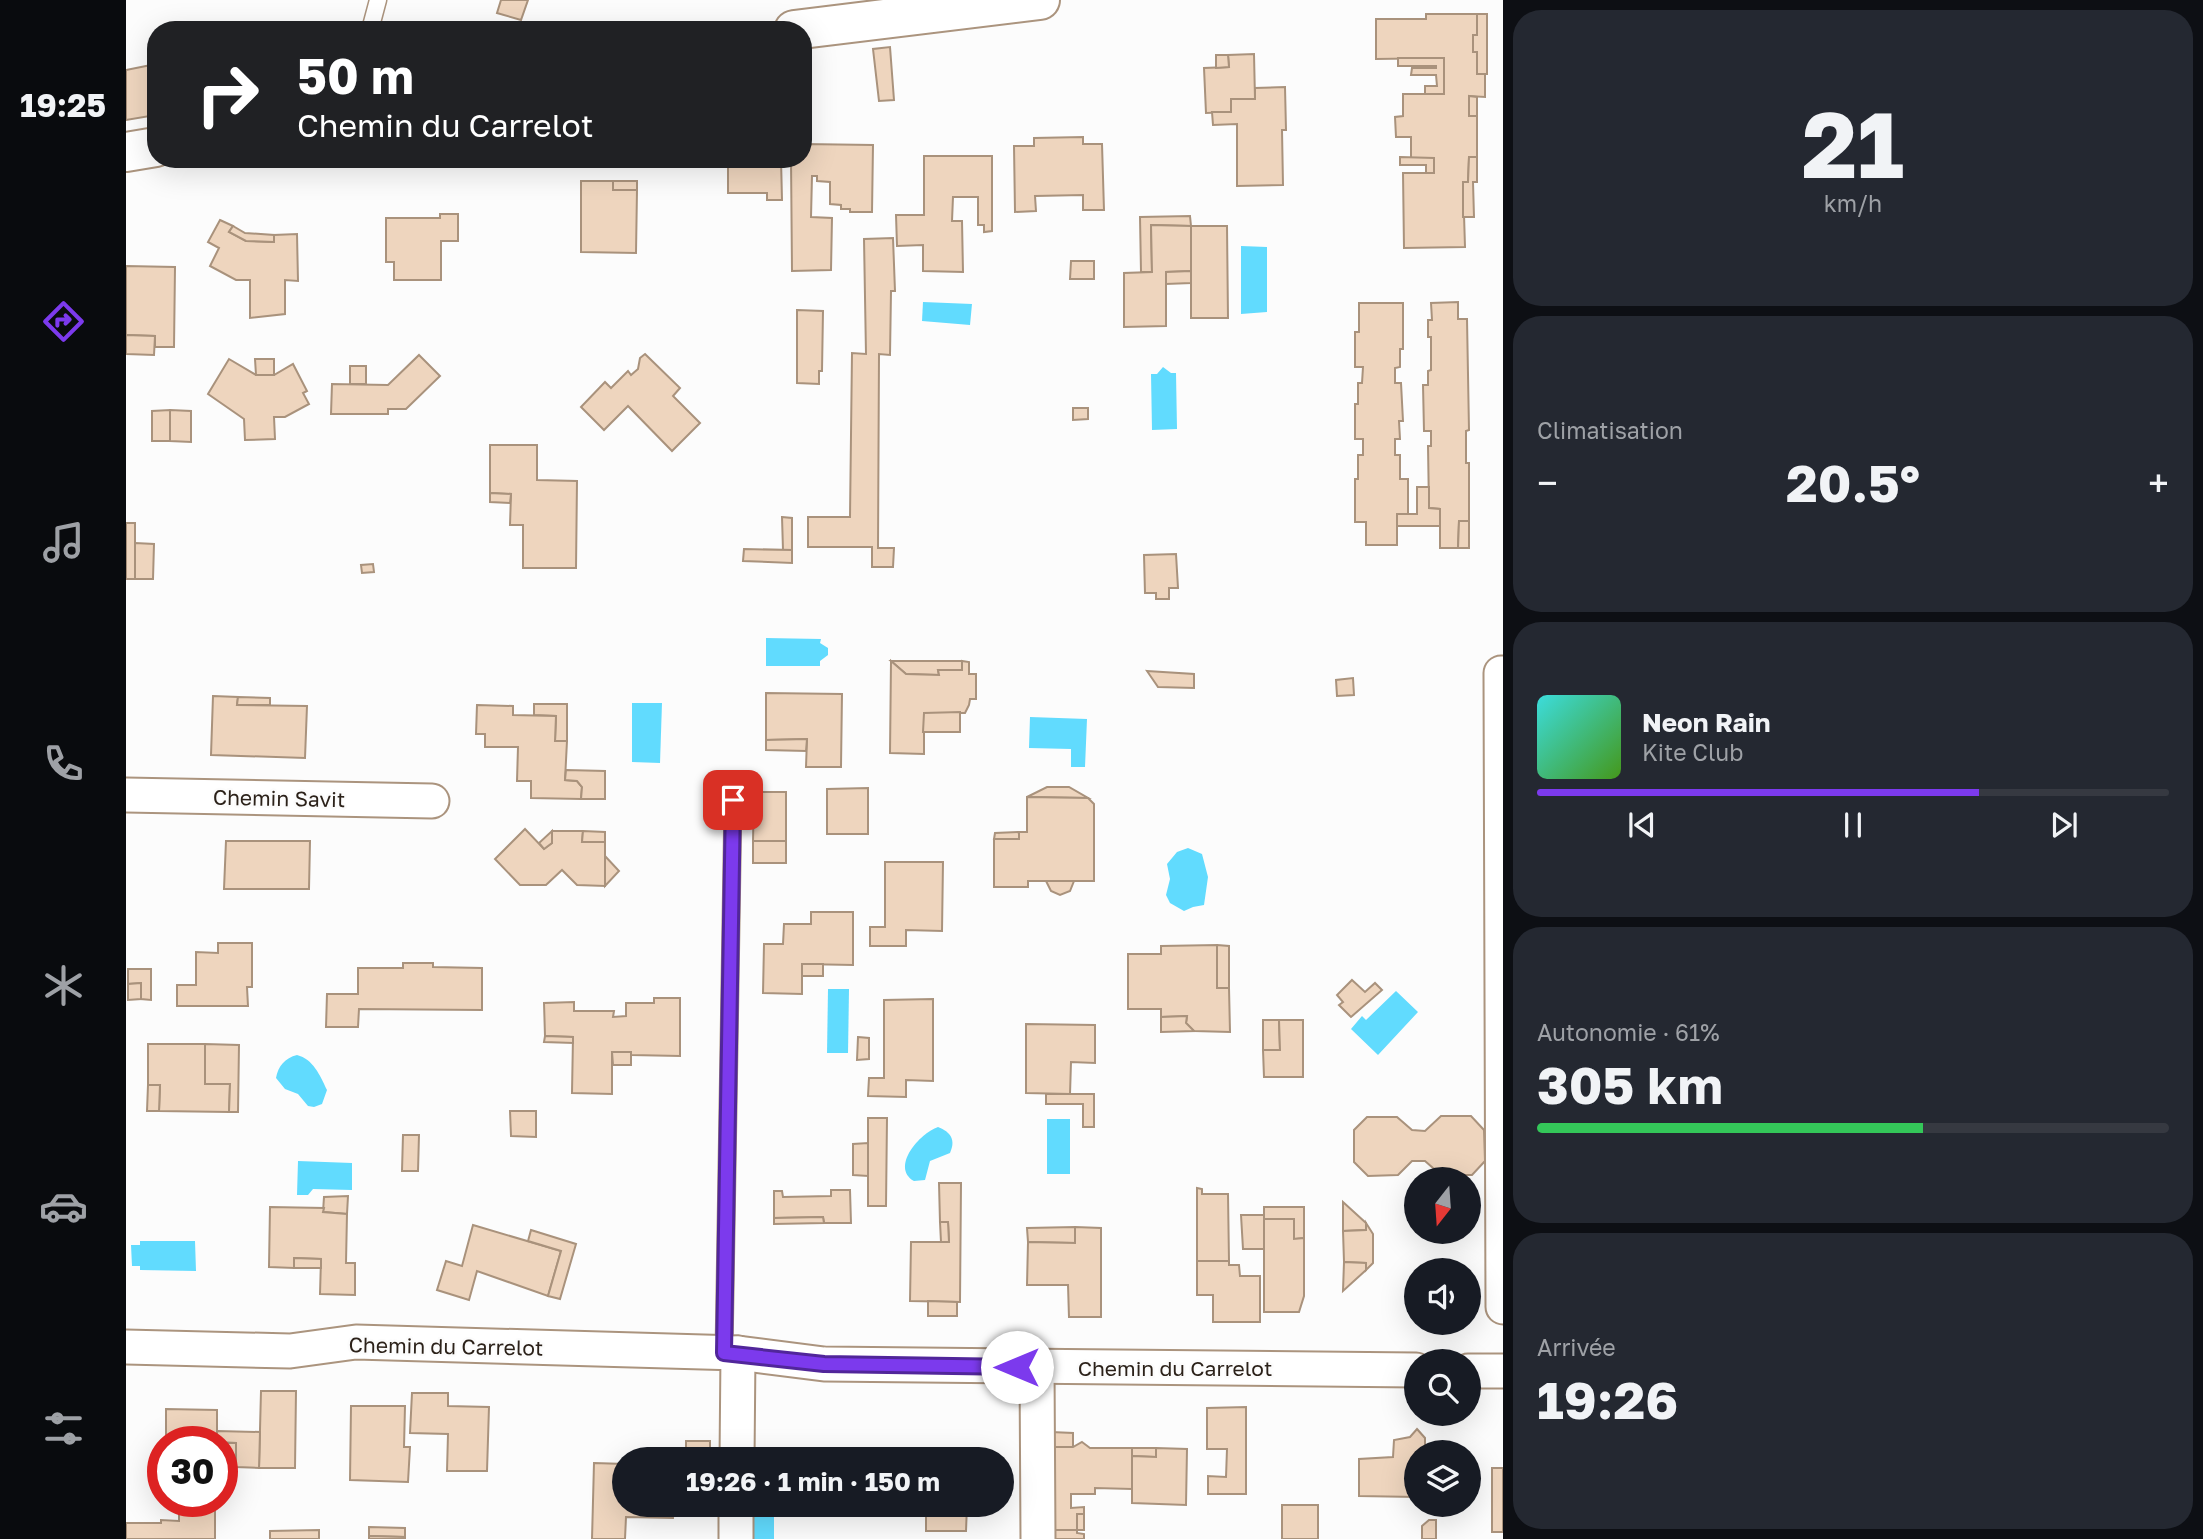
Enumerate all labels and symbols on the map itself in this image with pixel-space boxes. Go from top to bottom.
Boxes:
pin [703,770,763,830]
street label: Chemin Savit [213,784,345,812]
north arrow [1404,1167,1480,1244]
position arrow [980,1330,1054,1404]
street label: Chemin du Carrelot [348,1331,544,1361]
street label: Chemin du Carrelot [1078,1355,1272,1381]
speed limit sign: 30 [147,1426,238,1517]

